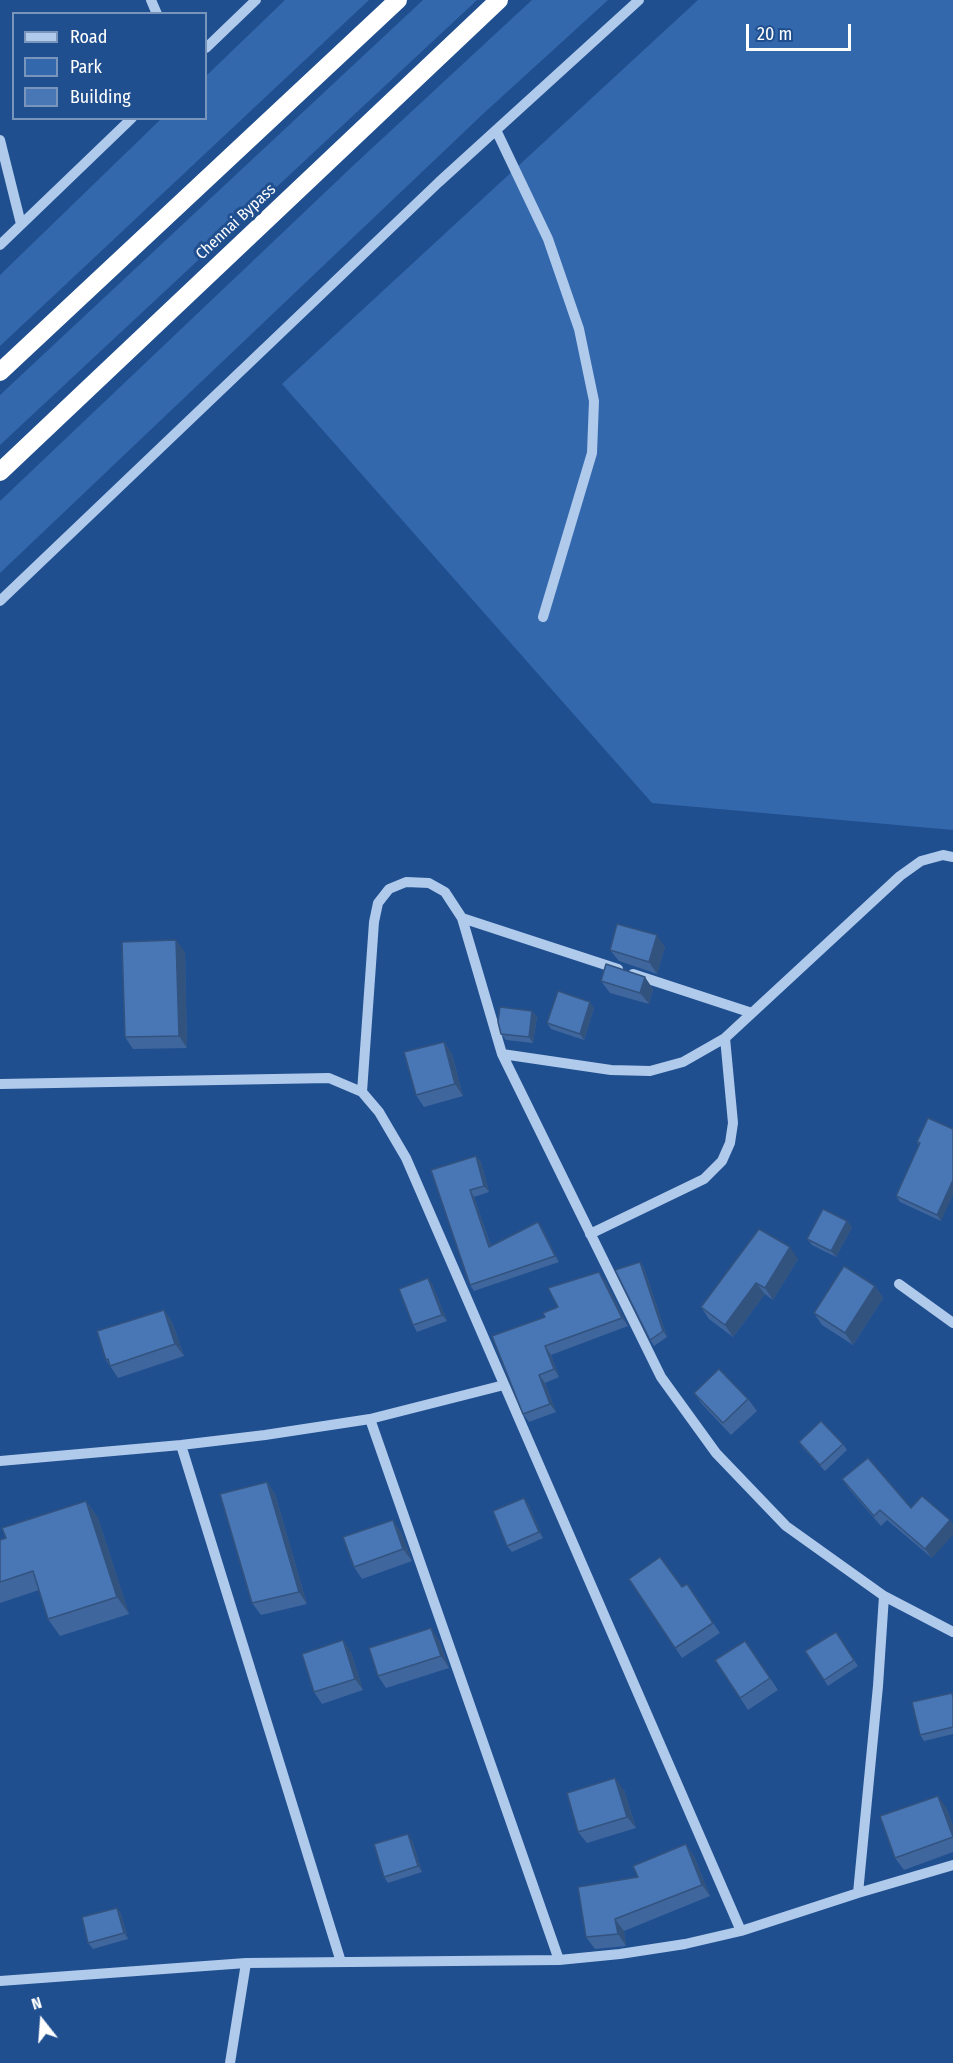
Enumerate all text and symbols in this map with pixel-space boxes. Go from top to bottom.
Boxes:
legend [12,12,207,120]
scale bar [749,12,854,50]
text: 20 m [757,23,792,45]
text: Road [70,26,107,48]
text: Park [70,56,102,78]
text: Building [70,86,131,108]
street label: Chennai Bypass [192,180,280,264]
north arrow [12,1991,72,2051]
text: N [29,1993,44,2014]

